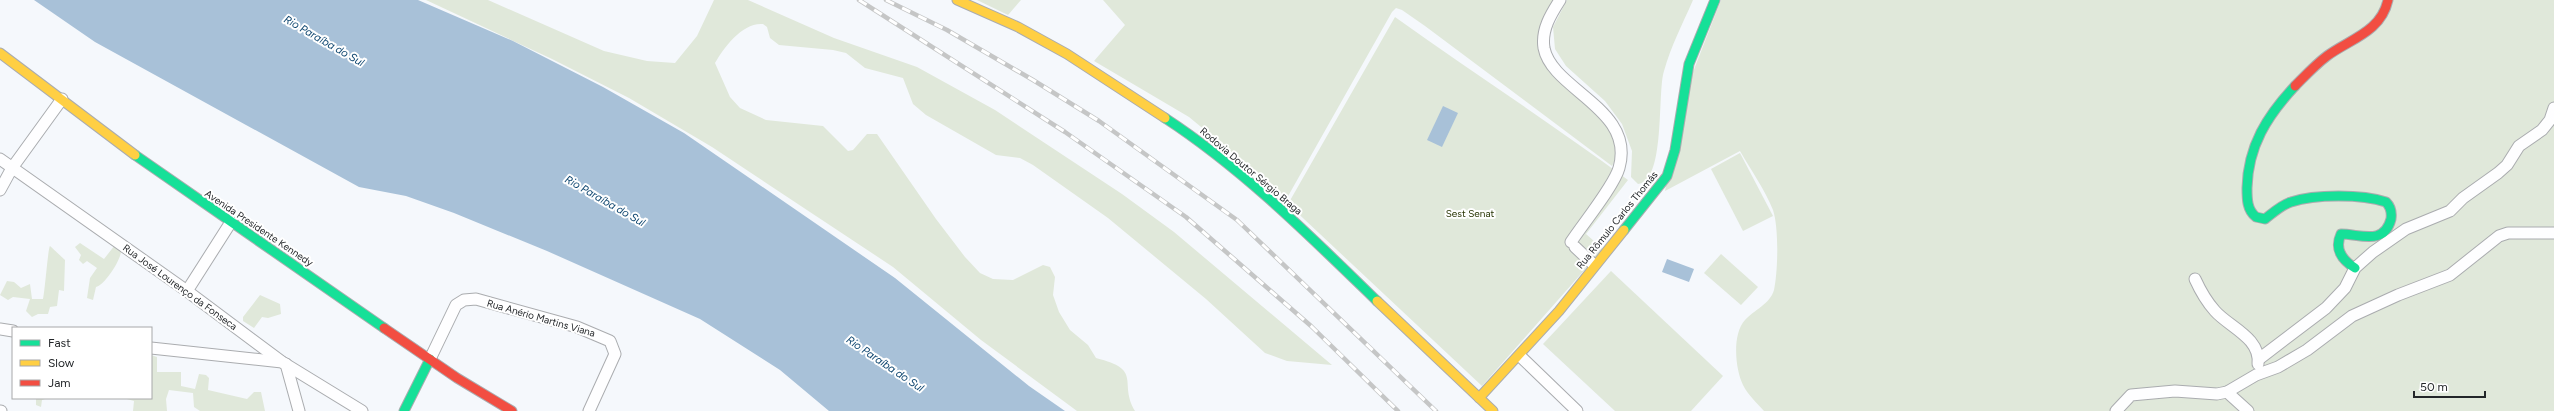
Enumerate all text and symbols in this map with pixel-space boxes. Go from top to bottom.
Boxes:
water label: Rio Paraíba do Sul [282,13,367,70]
street label: Rodovia Doutor Sérgio Braga [1197,124,1305,218]
street label: Rua Rômulo Carlos Thomás [1574,168,1661,272]
water label: Rio Paraíba do Sul [563,173,648,230]
street label: Avenida Presidente Kennedy [202,187,316,270]
park label: Sest Senat [1446,207,1495,220]
street label: Rua José Lourenço da Fonseca [120,241,240,333]
street label: Rua Anério Martins Viana [485,296,597,340]
legend [12,327,152,399]
water label: Rio Paraíba do Sul [844,333,927,395]
text: Fast [48,336,71,350]
text: Slow [48,356,75,370]
scale bar [2414,373,2485,399]
text: Jam [48,376,71,390]
text: 50 m [2420,380,2448,394]

